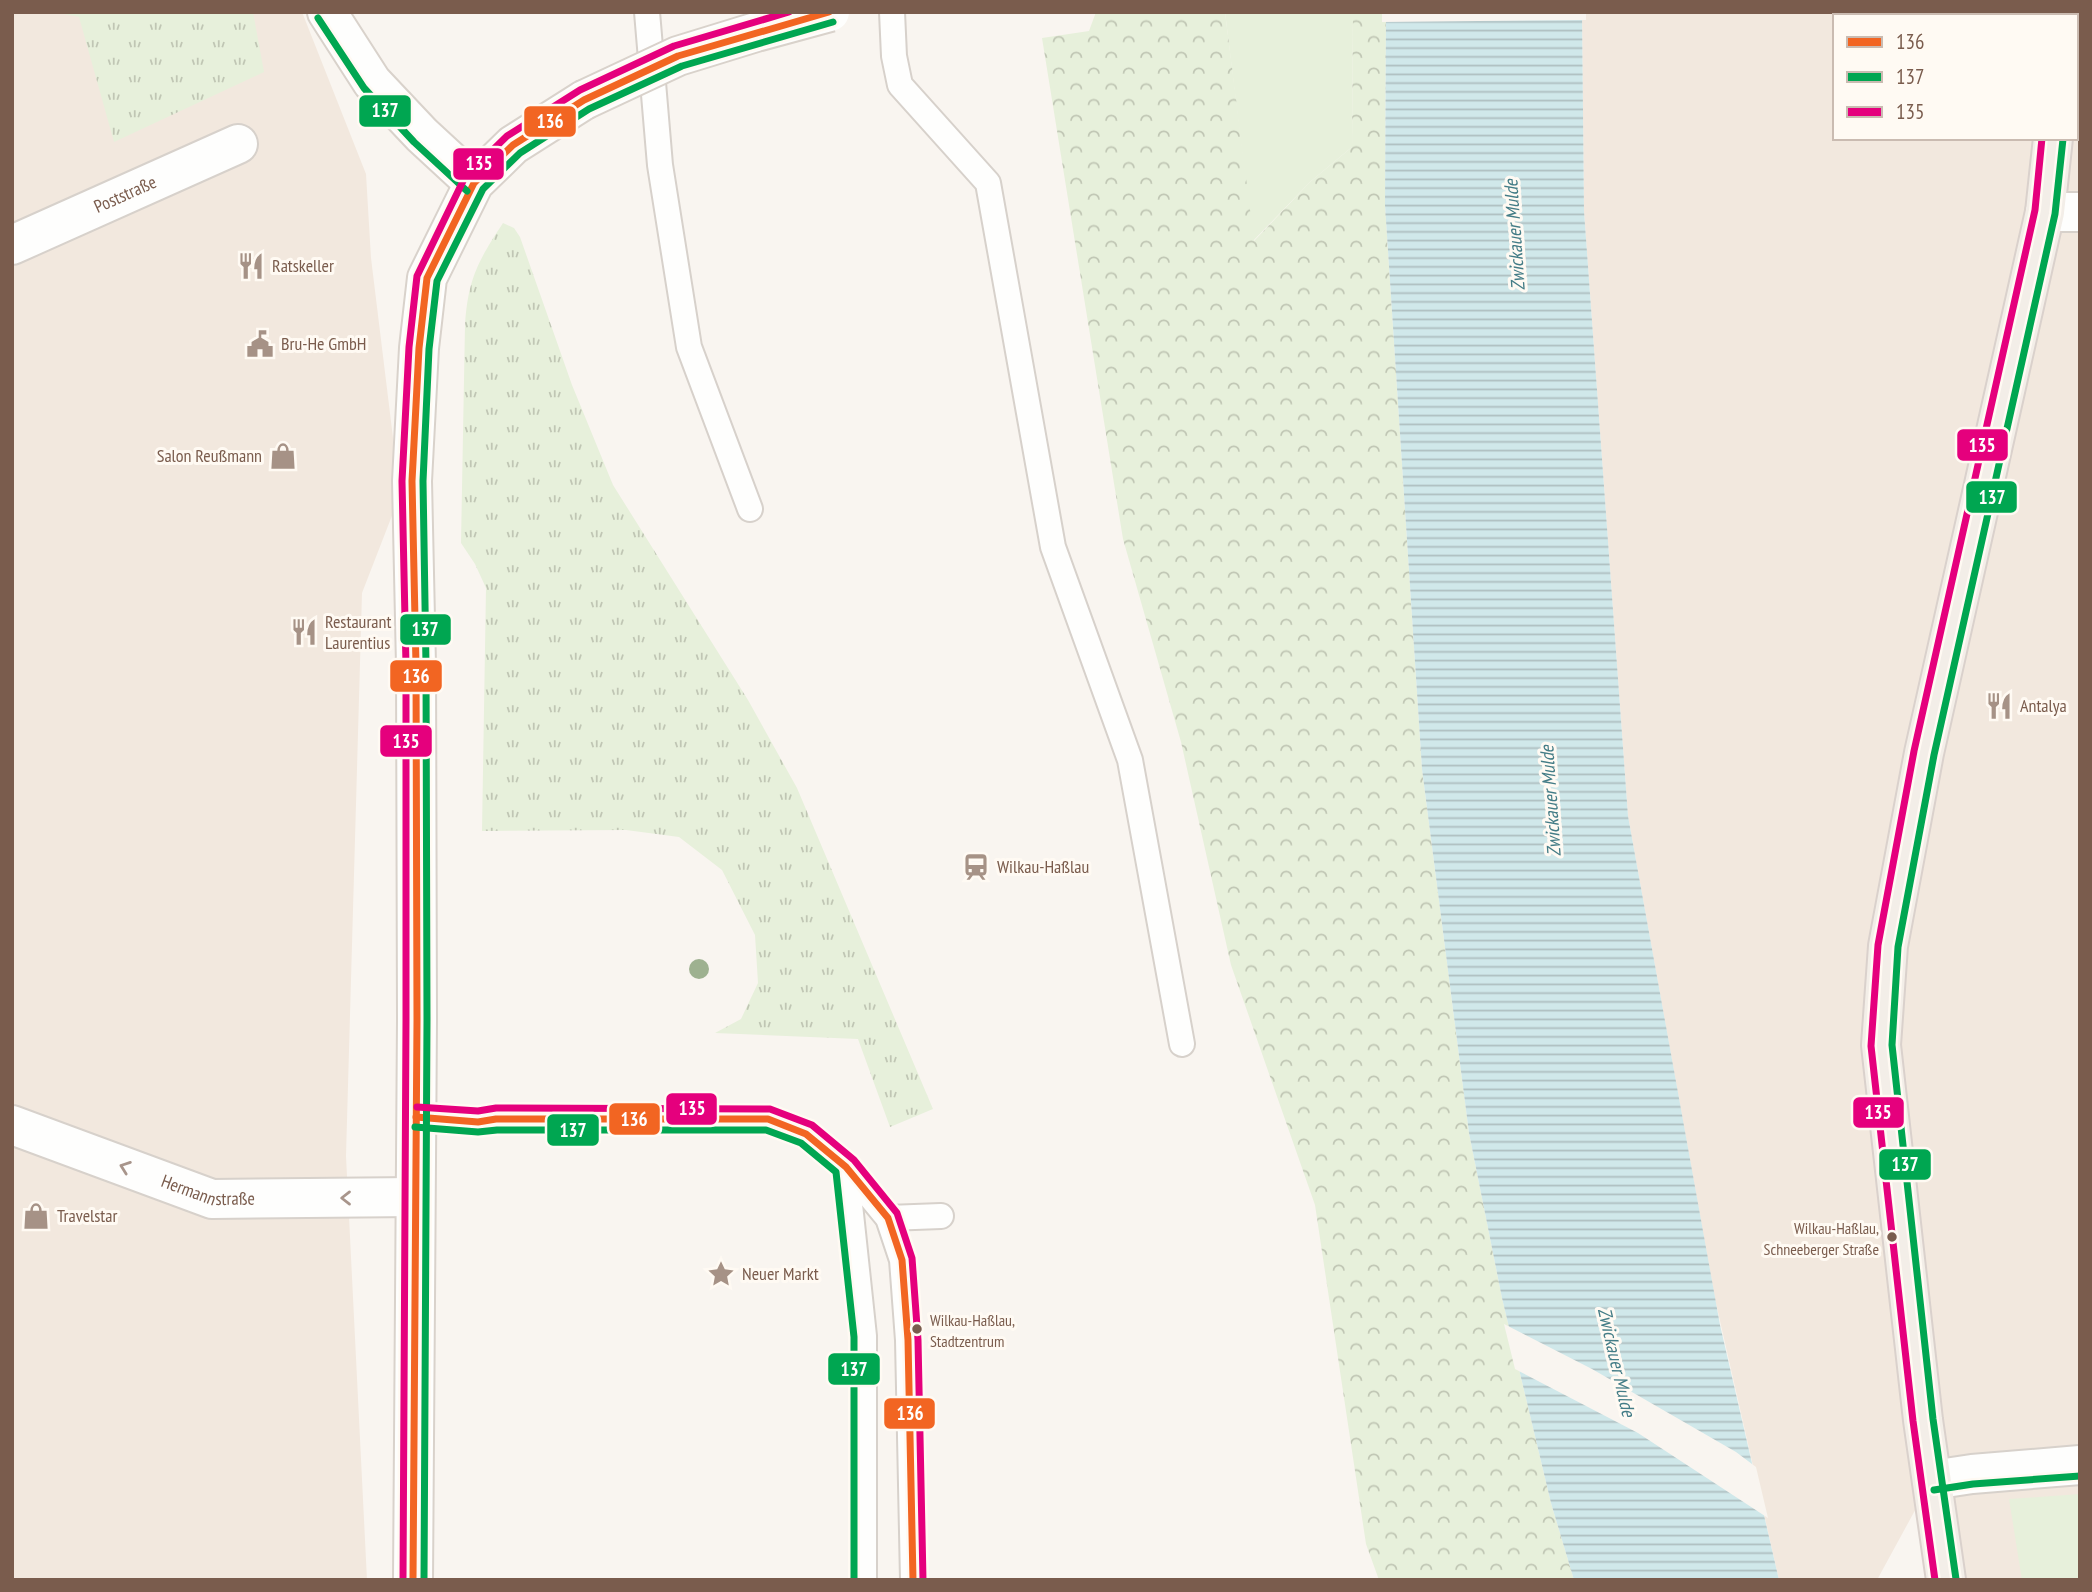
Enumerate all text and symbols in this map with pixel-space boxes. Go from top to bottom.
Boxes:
legend [1833,14,2078,140]
text: 136 [1896,28,1924,55]
text: 137 [1896,63,1924,90]
line badge: 137 [358,94,412,128]
text: 137 [371,98,399,122]
text: 135 [1896,98,1924,125]
line badge: 136 [523,105,577,138]
text: 136 [536,109,564,133]
line badge: 135 [452,147,505,181]
text: 135 [465,151,493,175]
street label: Poststraße [90,170,160,218]
water label: Zwickauer Mulde [1498,178,1530,291]
restaurant icon: Ratskeller [236,251,266,281]
place label: Ratskeller [272,254,334,277]
public building icon: Bru-He GmbH [245,329,275,359]
place label: Bru-He GmbH [281,332,366,355]
line badge: 135 [1956,428,2009,462]
text: 135 [1968,433,1996,457]
shop icon: Salon Reußmann [268,441,298,471]
place label: Salon Reußmann [157,444,262,467]
line badge: 137 [1965,480,2018,514]
text: 137 [1978,485,2006,509]
place label: Restaurant Laurentius [325,610,391,654]
line badge: 137 [399,613,452,646]
restaurant icon: Restaurant Laurentius [289,617,319,647]
text: 137 [411,617,439,641]
line badge: 136 [389,659,443,693]
text: 136 [402,664,430,688]
restaurant icon: Antalya [1984,691,2014,721]
place label: Antalya [2020,694,2067,717]
line badge: 135 [379,724,433,758]
text: 135 [392,729,420,753]
water label: Zwickauer Mulde [1534,744,1566,857]
station icon: Wilkau-Haßlau [961,852,991,882]
place label: Wilkau-Haßlau [997,855,1089,878]
line badge: 135 [665,1092,718,1126]
text: 135 [678,1096,706,1120]
line badge: 135 [1852,1096,1905,1129]
text: 135 [1864,1100,1892,1124]
line badge: 136 [608,1102,661,1136]
text: 136 [620,1107,648,1131]
line badge: 137 [546,1113,600,1147]
text: 137 [559,1118,587,1142]
line badge: 137 [1878,1148,1932,1181]
text: 137 [1891,1152,1919,1176]
one-way arrow [119,1161,131,1175]
street label: Hermannstraße [158,1169,255,1211]
one-way arrow [341,1190,351,1206]
shop icon: Travelstar [21,1201,51,1231]
place label: Travelstar [57,1204,117,1227]
place label: Wilkau-Haßlau, Schneeberger Straße [1764,1218,1879,1259]
marker: Wilkau-Haßlau, Schneeberger Straße [1885,1230,1899,1244]
place icon: Neuer Markt [706,1259,736,1289]
place label: Neuer Markt [742,1262,819,1285]
water label: Zwickauer Mulde [1593,1305,1641,1420]
place label: Wilkau-Haßlau, Stadtzentrum [930,1310,1015,1351]
marker: Wilkau-Haßlau, Stadtzentrum [910,1322,924,1336]
line badge: 137 [827,1352,881,1386]
text: 137 [840,1357,868,1381]
line badge: 136 [883,1397,936,1430]
text: 136 [896,1401,924,1425]

